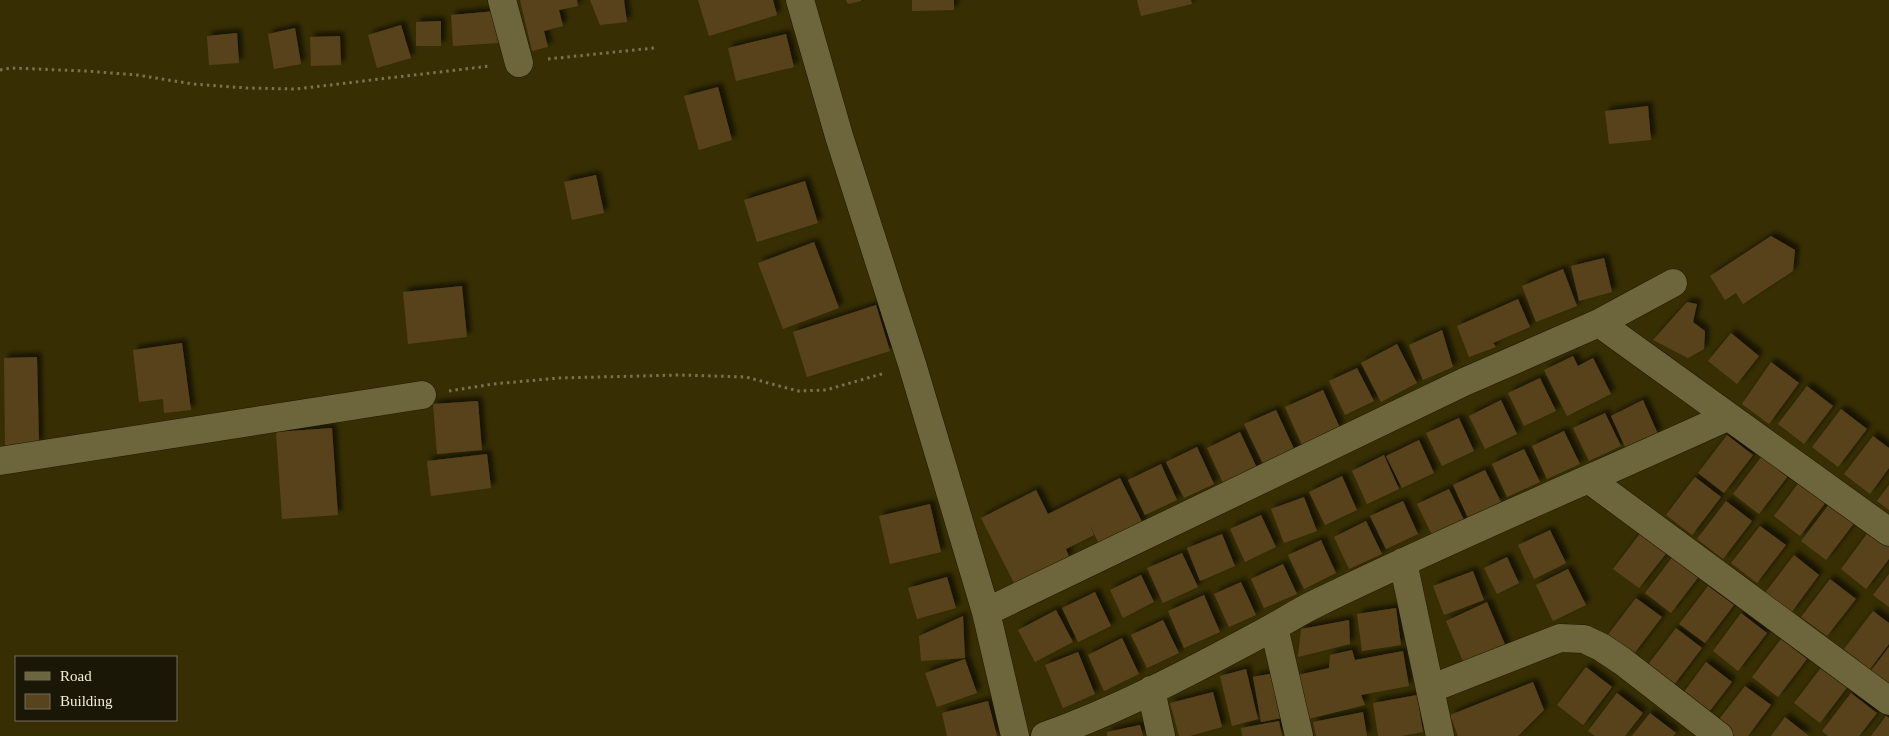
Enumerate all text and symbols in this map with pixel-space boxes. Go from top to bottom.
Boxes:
legend [15,656,178,721]
text: Road [60,668,92,684]
text: Building [60,693,113,709]

